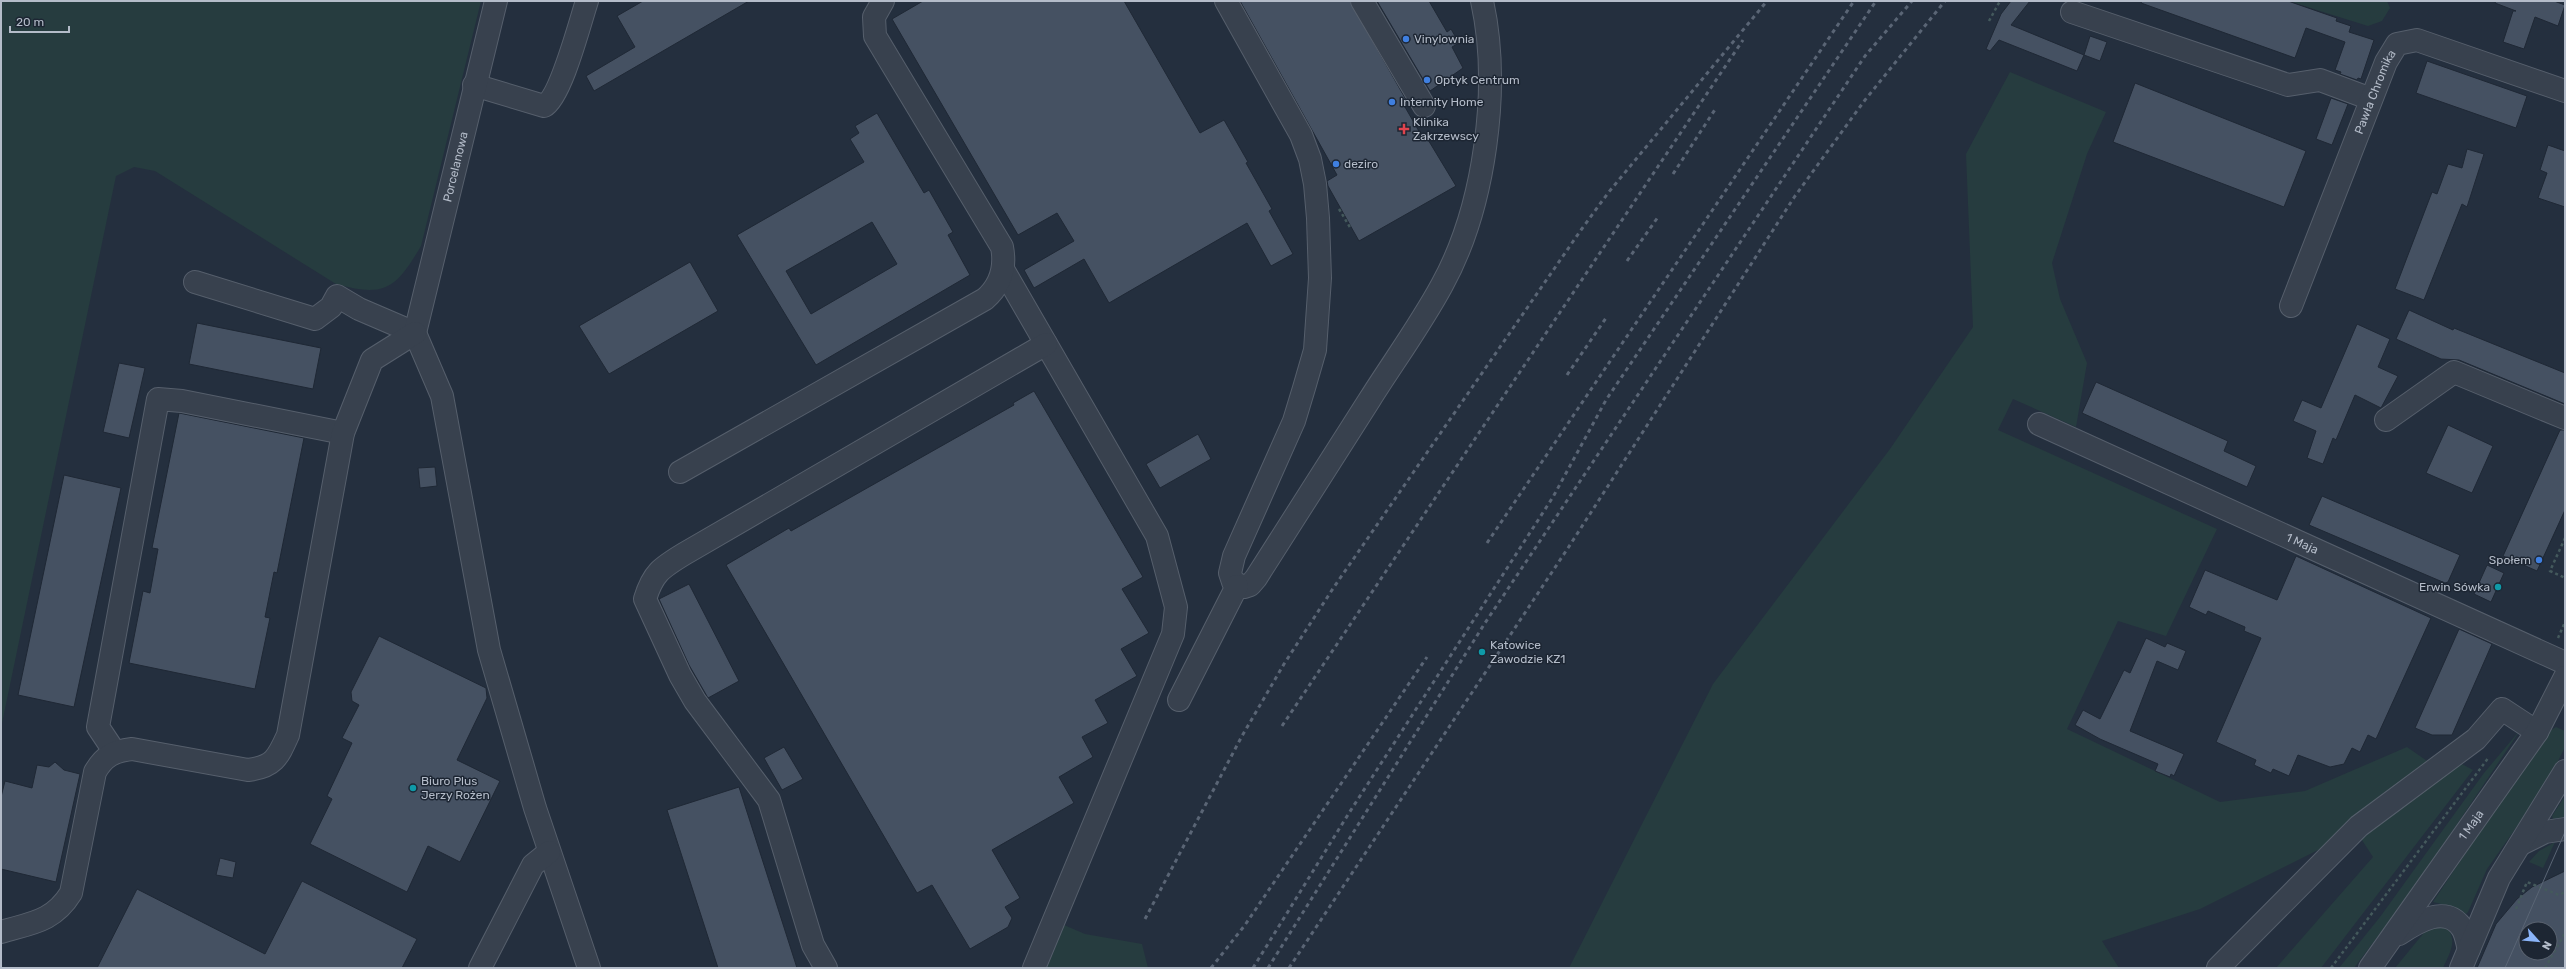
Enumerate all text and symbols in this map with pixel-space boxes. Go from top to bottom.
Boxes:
scale bar [10,8,69,34]
text: 20 m [16,15,44,29]
place label: Vinylownia [1414,32,1475,46]
marker: Vinylownia [1401,34,1411,44]
street label: Pawła Chromika [2352,47,2399,136]
place label: Optyk Centrum [1435,73,1520,87]
marker: Optyk Centrum [1422,75,1432,85]
place label: Internity Home [1400,95,1484,109]
marker: Internity Home [1387,97,1397,107]
place label: Klinika Zakrzewscy [1413,115,1479,143]
marker: Klinika Zakrzewscy [1398,123,1410,135]
street label: Porcelanowa [440,130,471,203]
place label: deziro [1344,157,1378,171]
marker: deziro [1331,159,1341,169]
street label: 1 Maja [2284,530,2321,557]
place label: Społem [2489,553,2531,567]
marker: Społem [2534,555,2544,565]
place label: Erwin Sówka [2419,580,2490,594]
marker: Erwin Sówka [2493,582,2503,592]
place label: Katowice Zawodzie KZ1 [1490,638,1566,666]
marker: Katowice Zawodzie KZ1 [1477,647,1487,657]
place label: Biuro Plus Jerzy Rożen [421,774,490,802]
marker: Biuro Plus Jerzy Rożen [408,783,418,793]
street label: 1 Maja [2456,807,2487,843]
north arrow [2518,921,2558,961]
text: N [2539,939,2554,952]

